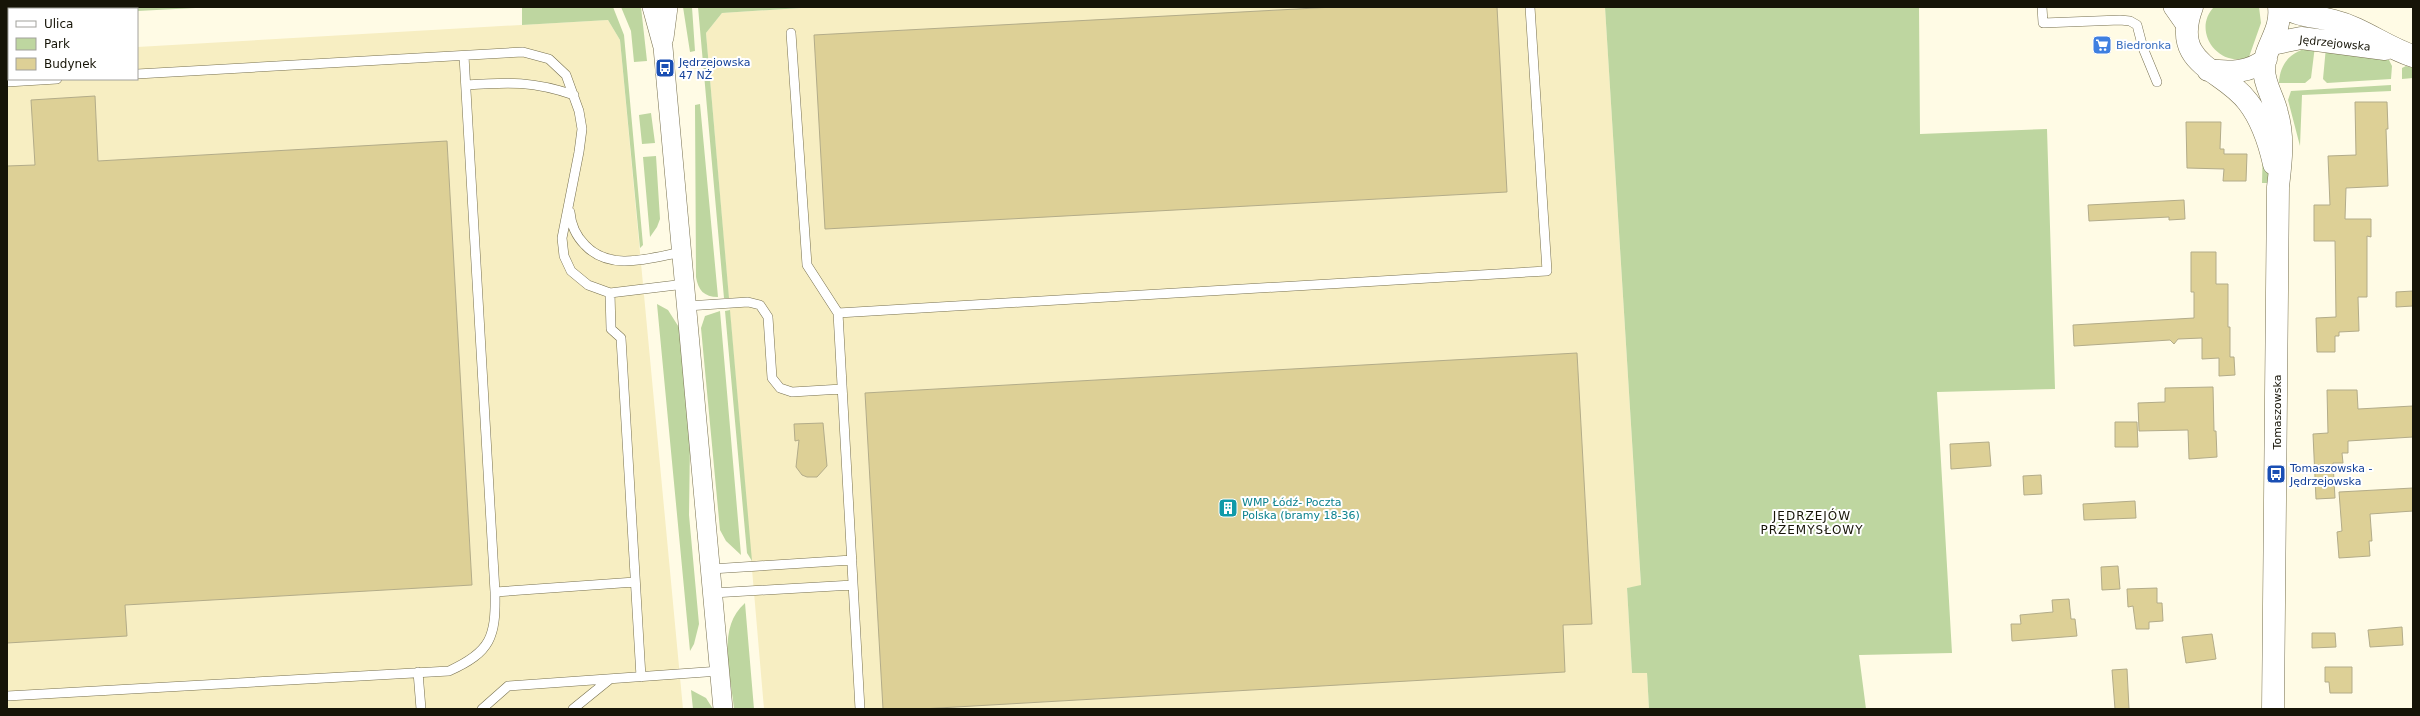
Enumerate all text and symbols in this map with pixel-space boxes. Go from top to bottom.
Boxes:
legend [8,8,138,80]
text: Ulica [44,17,73,31]
street label: Jędrzejowska [2298,33,2371,54]
supermarket icon: Biedronka [2091,34,2113,56]
text: Park [44,37,70,51]
place label: Biedronka [2116,39,2171,52]
place label: Jędrzejowska 47 NŻ [678,56,751,82]
text: Budynek [44,57,97,71]
bus stop icon: Jędrzejowska 47 NŻ [654,57,676,79]
street label: Tomaszowska [2271,375,2284,450]
place label: Tomaszowska - Jędrzejowska [2289,462,2372,488]
bus stop icon: Tomaszowska - Jędrzejowska [2265,463,2287,485]
place label: WMP Łódź- Poczta Polska (bramy 18-36) [1242,496,1360,522]
building icon: WMP Łódź- Poczta Polska (bramy 18-36) [1217,497,1239,519]
district label: JĘDRZEJÓW PRZEMYSŁOWY [1760,508,1864,537]

